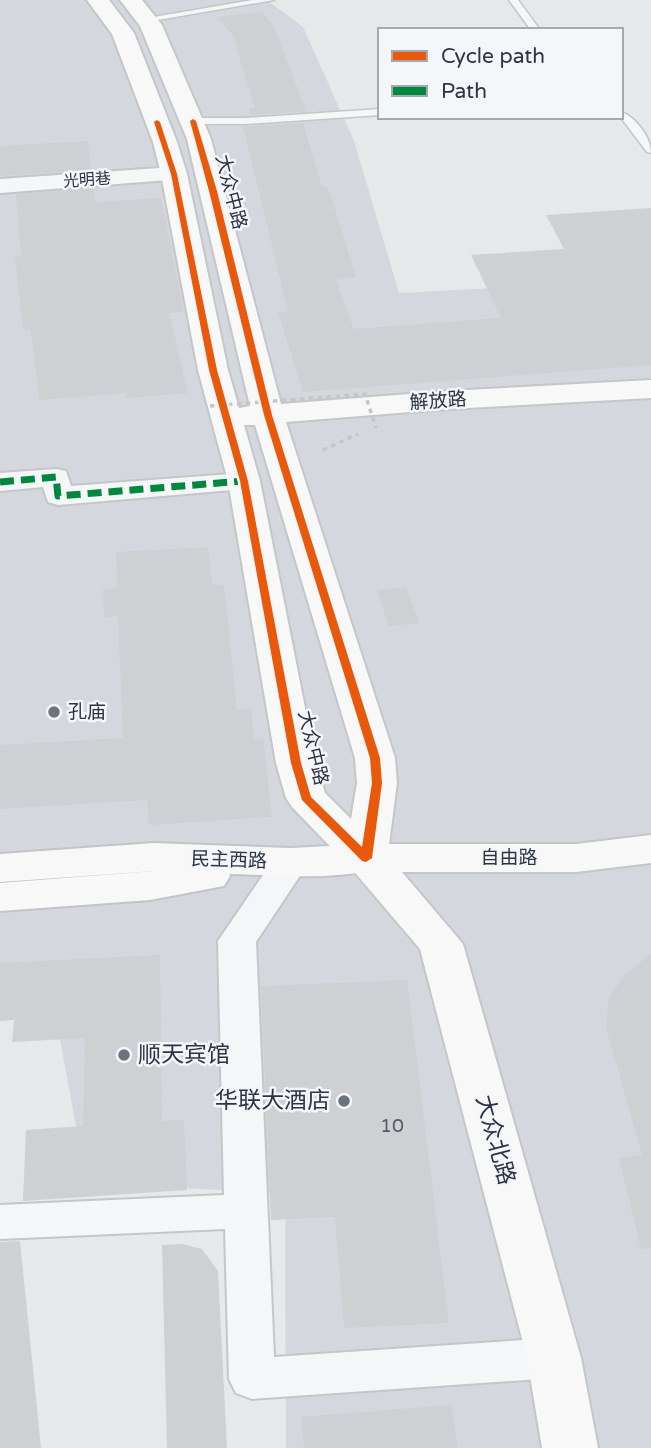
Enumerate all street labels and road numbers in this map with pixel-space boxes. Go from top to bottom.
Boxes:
street label: 大众中路 [211,152,251,232]
street label: 光明巷 [62,168,112,192]
street label: 解放路 [409,388,467,414]
street label: 大众中路 [294,708,332,788]
street label: 自由路 [480,847,538,869]
street label: 民主西路 [191,848,267,872]
street label: 大众北路 [470,1092,520,1188]

